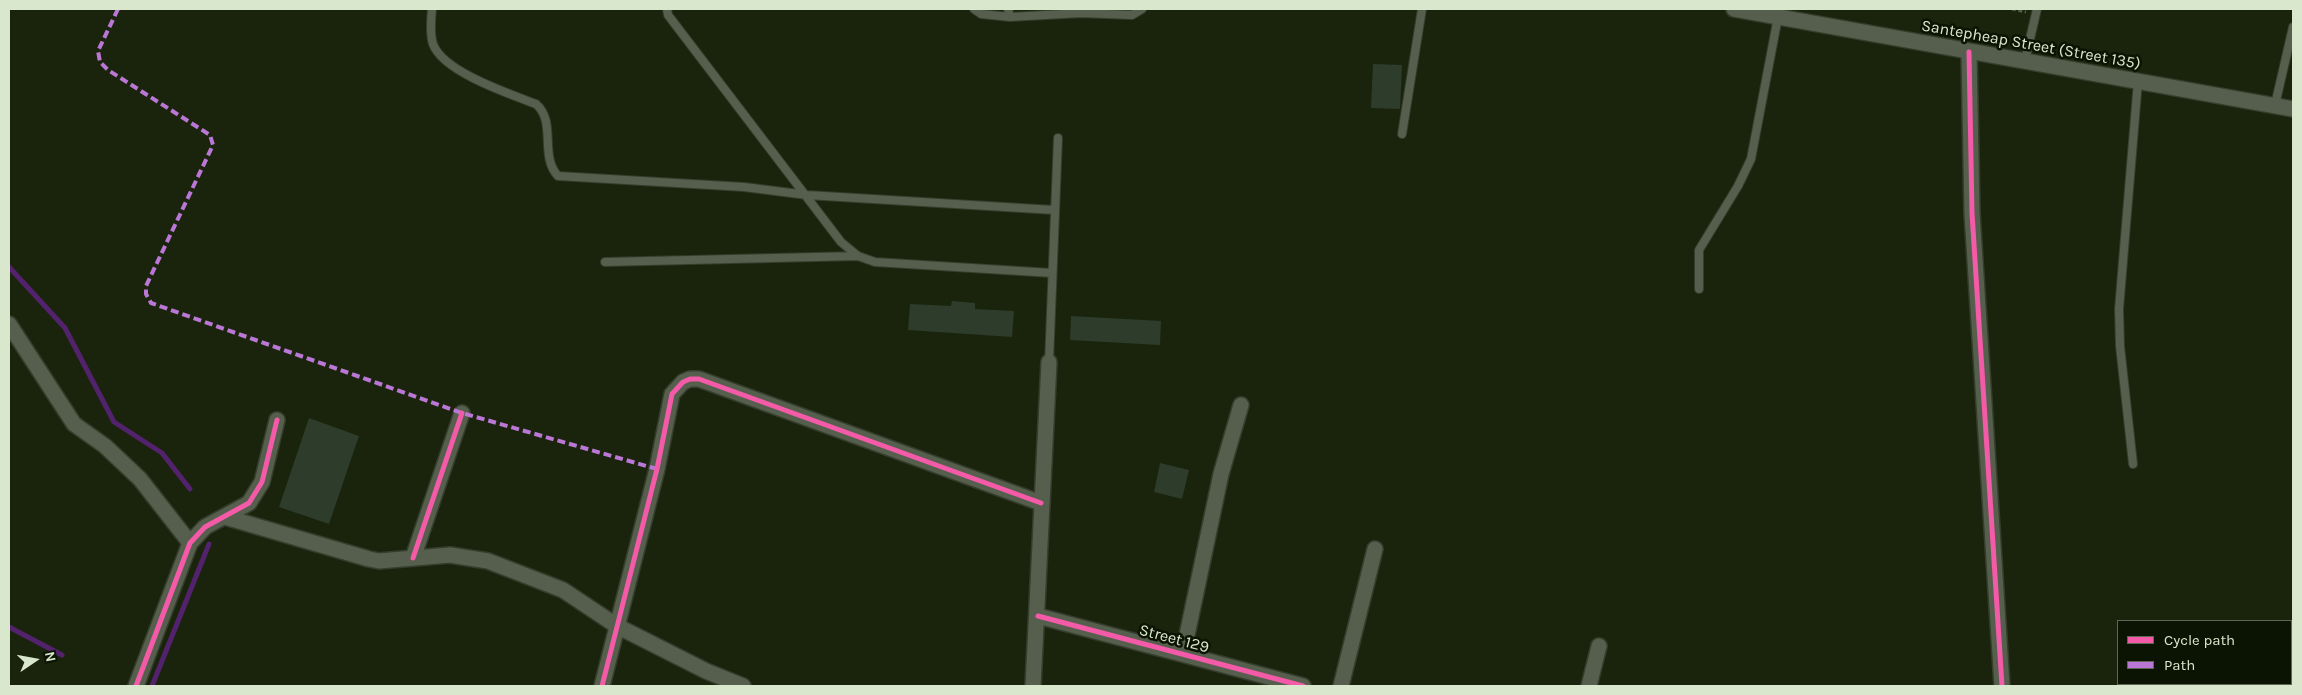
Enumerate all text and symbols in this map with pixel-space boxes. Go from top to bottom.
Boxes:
street label: Santepheap Street (Street 135) [1920,16,2142,74]
street label: Street 129 [1137,620,1211,658]
legend [2117,620,2292,685]
text: Cycle path [2164,631,2235,649]
north arrow [10,635,60,685]
text: N [41,650,60,663]
text: Path [2164,656,2195,674]

